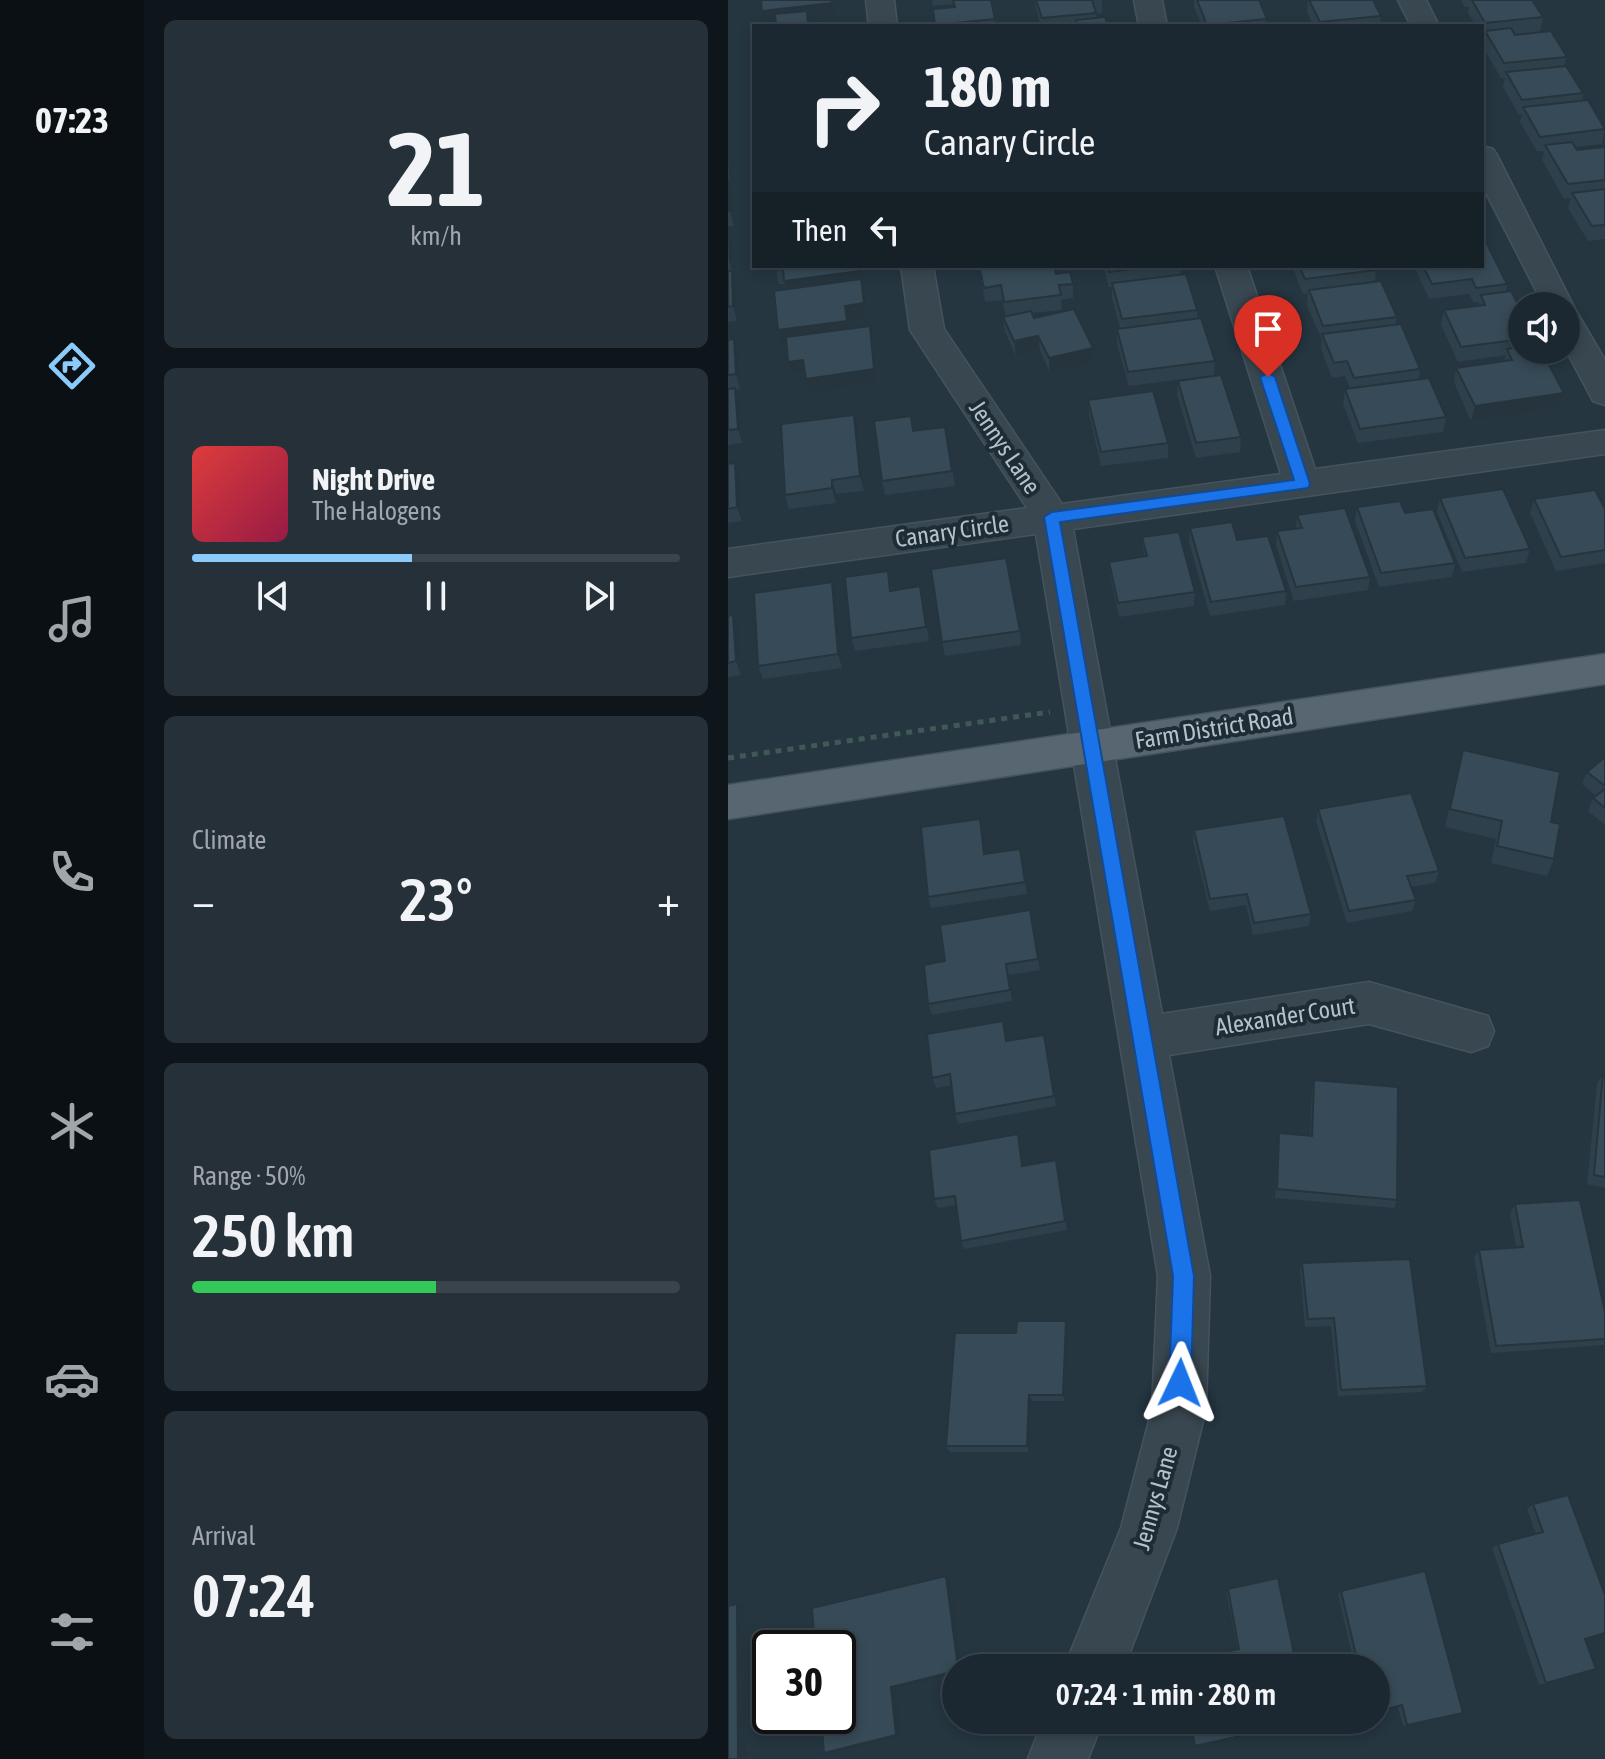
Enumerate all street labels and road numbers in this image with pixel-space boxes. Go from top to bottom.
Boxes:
street label: Jennys Lane [964,395,1046,499]
street label: Canary Circle [894,510,1010,552]
street label: Farm District Road [1133,702,1295,754]
street label: Alexander Court [1213,992,1357,1040]
street label: Jennys Lane [1127,1443,1183,1553]

